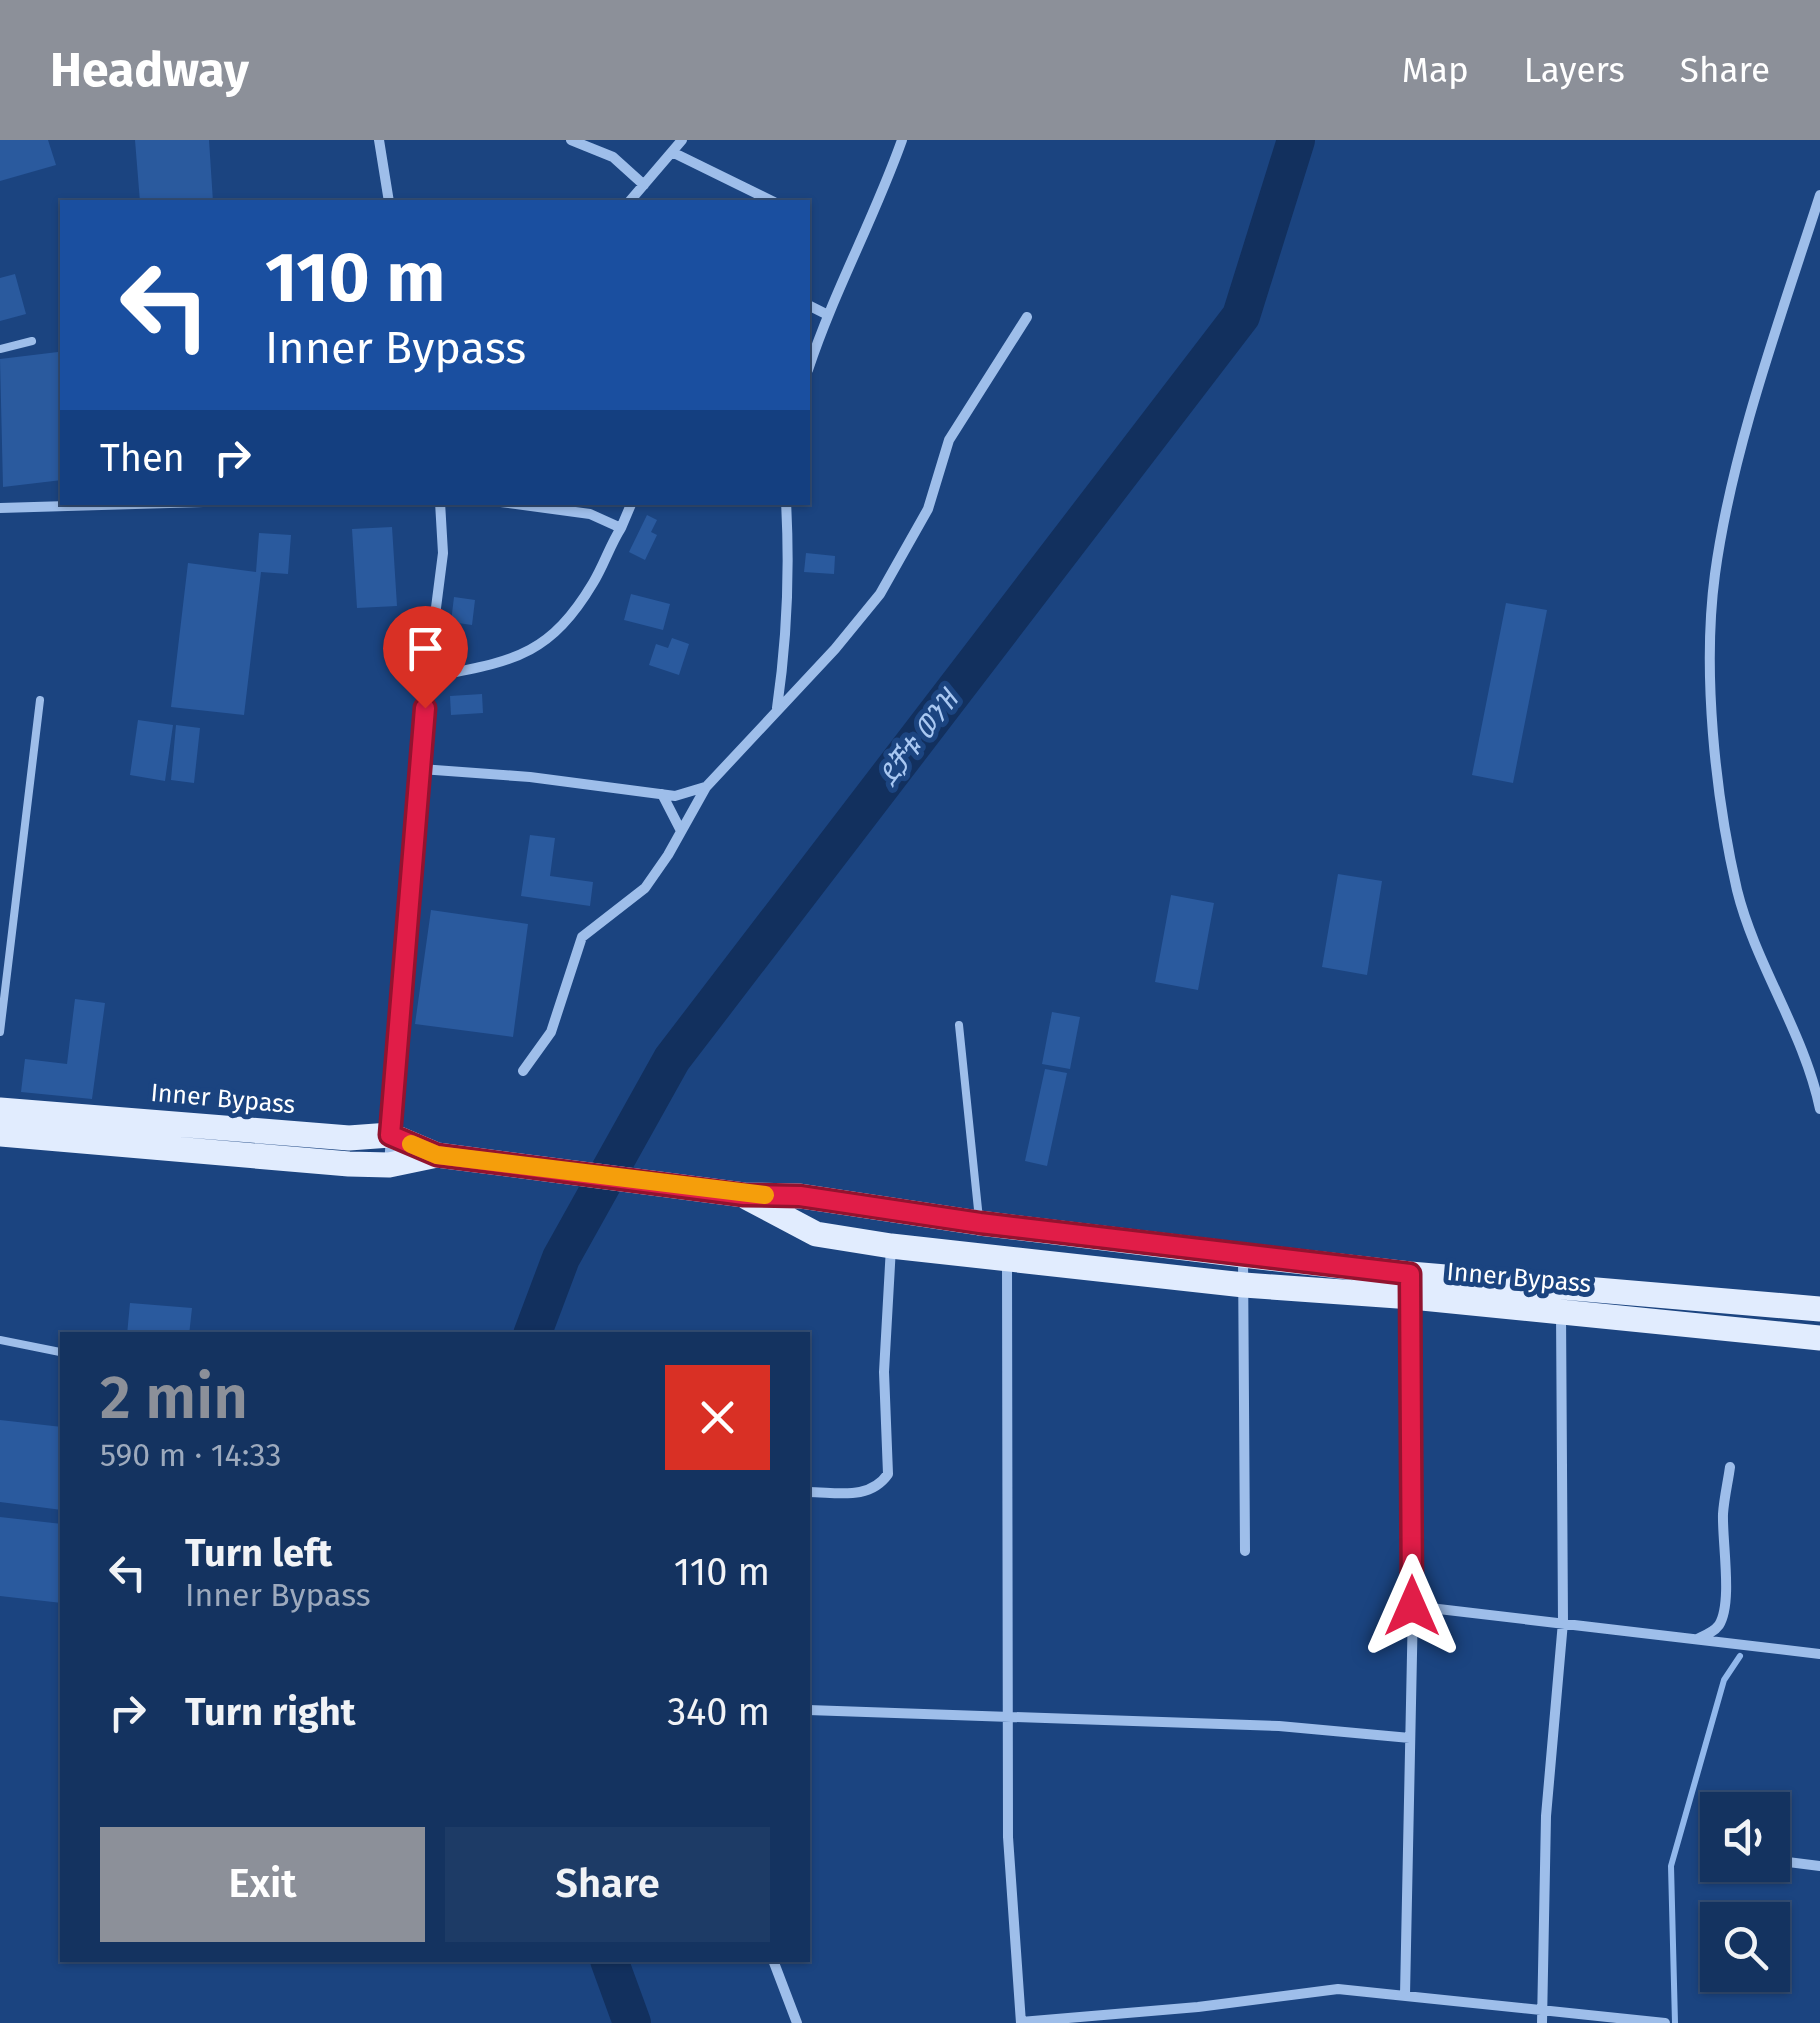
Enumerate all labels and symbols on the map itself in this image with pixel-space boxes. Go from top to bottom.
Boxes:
pin [383,606,468,709]
water label: ደቻቱ ወንዝ [872,682,967,793]
street label: Inner Bypass [149,1078,297,1120]
street label: Inner Bypass [1445,1257,1593,1299]
position arrow [1360,1554,1464,1658]

